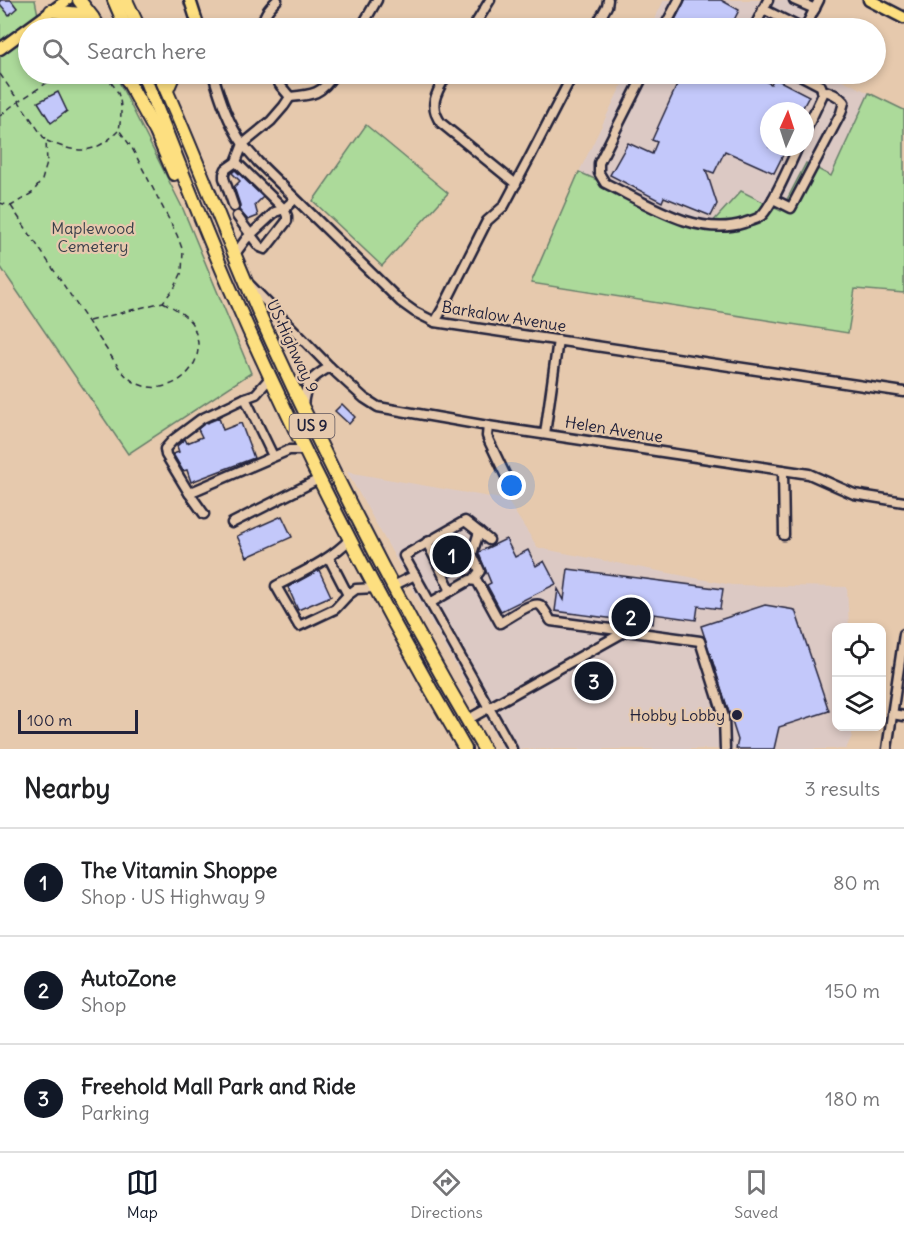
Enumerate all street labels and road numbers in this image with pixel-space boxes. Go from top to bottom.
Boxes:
street label: US Highway 9 [263,296,323,396]
street label: Barkalow Avenue [440,296,568,336]
street label: Helen Avenue [564,411,664,447]
road number: US 9 [290,414,334,438]

